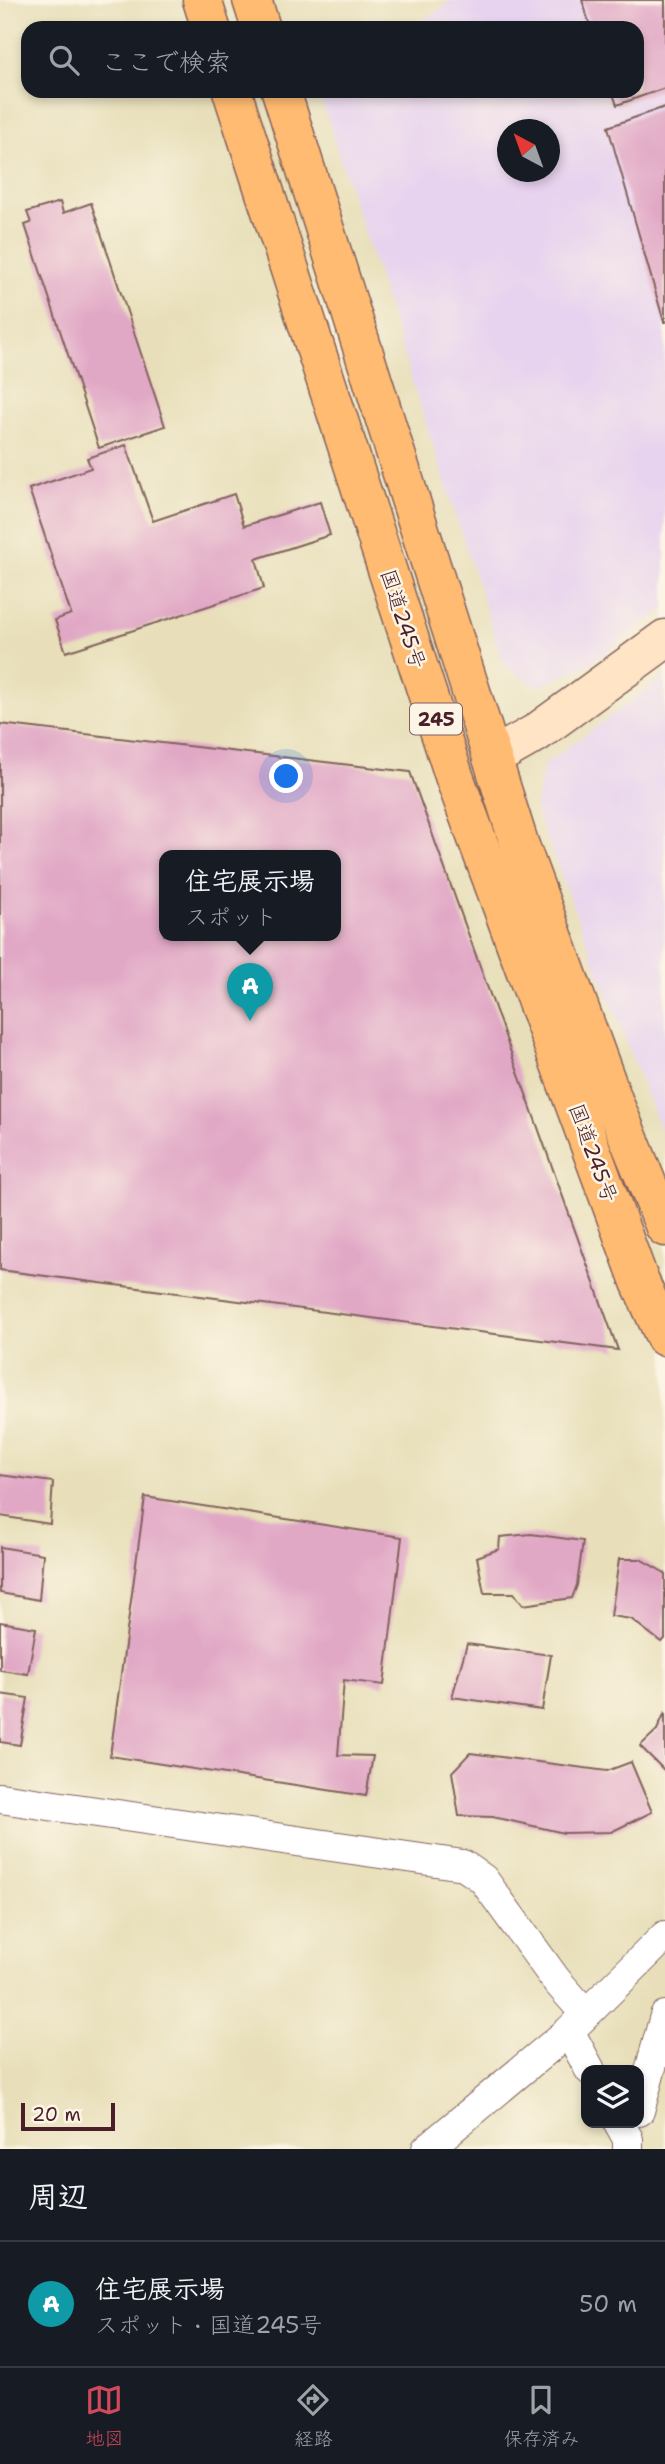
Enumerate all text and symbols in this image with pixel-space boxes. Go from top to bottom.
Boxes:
search box [21,21,644,98]
icon: search [45,41,83,79]
text: ここで検索 [101,44,231,79]
north arrow [497,119,560,182]
street label: 国道245号 [374,566,432,672]
road number: 245 [410,704,462,734]
your location [269,759,303,793]
popup [159,850,341,941]
text: 住宅展示場 [185,863,315,898]
text: スポット [185,902,277,932]
pin: A [227,963,273,1021]
street label: 国道245号 [562,1100,624,1206]
map controls [581,2065,644,2128]
button: layers [581,2065,644,2128]
scale bar [21,2100,116,2132]
text: 20 m [32,2102,81,2127]
text: 周辺 [28,2176,88,2217]
text: 住宅展示場 [95,2271,225,2306]
text: A [42,2289,60,2319]
text: 50 m [579,2289,637,2319]
text: スポット · 国道245号 [95,2310,322,2340]
tab: 地図 [85,2381,124,2451]
tab: 経路 [294,2381,333,2451]
tab: 保存済み [503,2381,580,2451]

